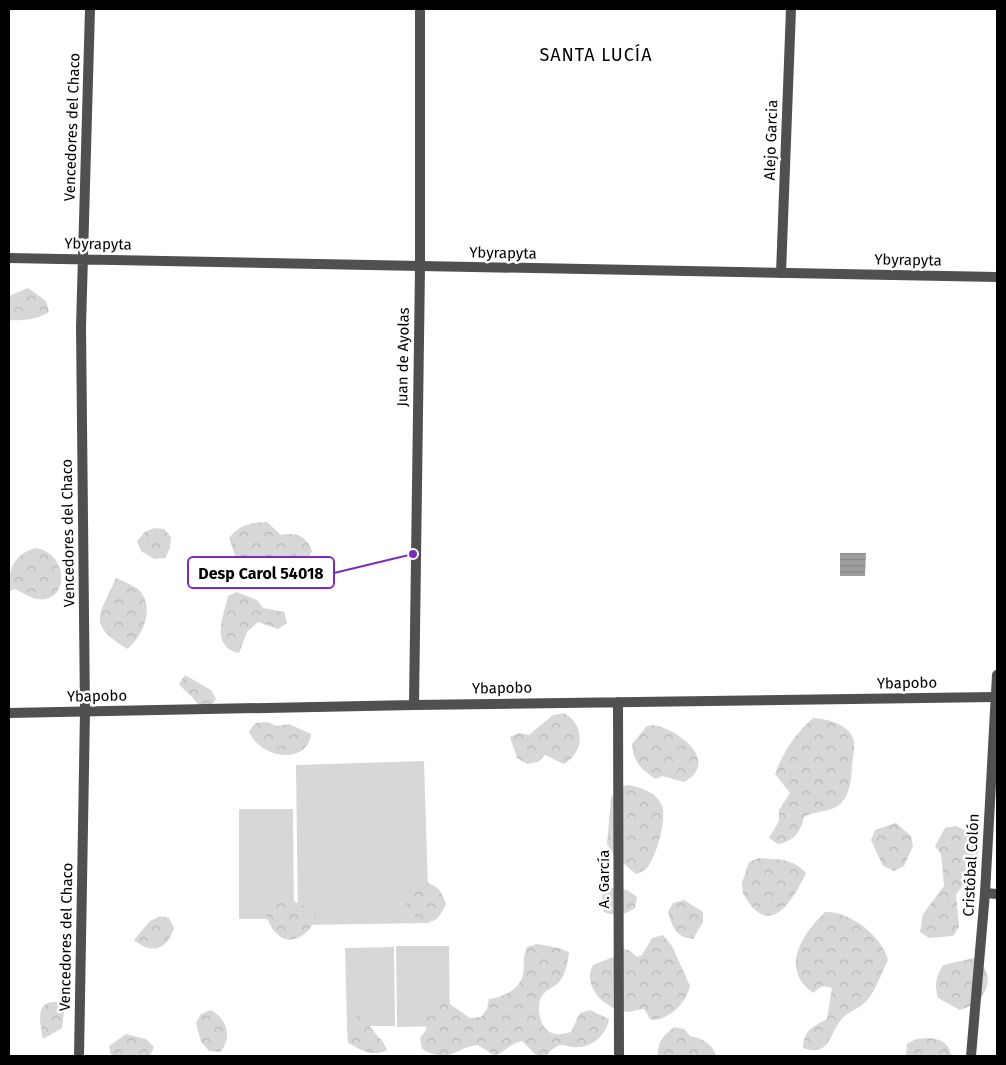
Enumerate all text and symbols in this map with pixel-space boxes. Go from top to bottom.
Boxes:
district label: SANTA LUCÍA [540,43,652,66]
street label: Vencedores del Chaco [60,52,84,202]
street label: Alejo Garcia [761,99,781,181]
street label: Ybyrapyta [64,234,132,254]
street label: Ybyrapyta [469,243,537,263]
street label: Ybyrapyta [874,250,942,270]
street label: Juan de Ayolas [393,307,413,407]
street label: Vencedores del Chaco [58,459,78,607]
callout: Desp Carol 54018 [188,557,334,588]
text: Desp Carol 54018 [198,564,324,583]
street label: Ybapobo [877,673,937,693]
street label: Ybapobo [472,678,532,698]
street label: Ybapobo [67,686,127,706]
street label: Cristóbal Colón [959,813,983,917]
street label: A. García [595,850,613,908]
street label: Vencedores del Chaco [56,863,76,1011]

